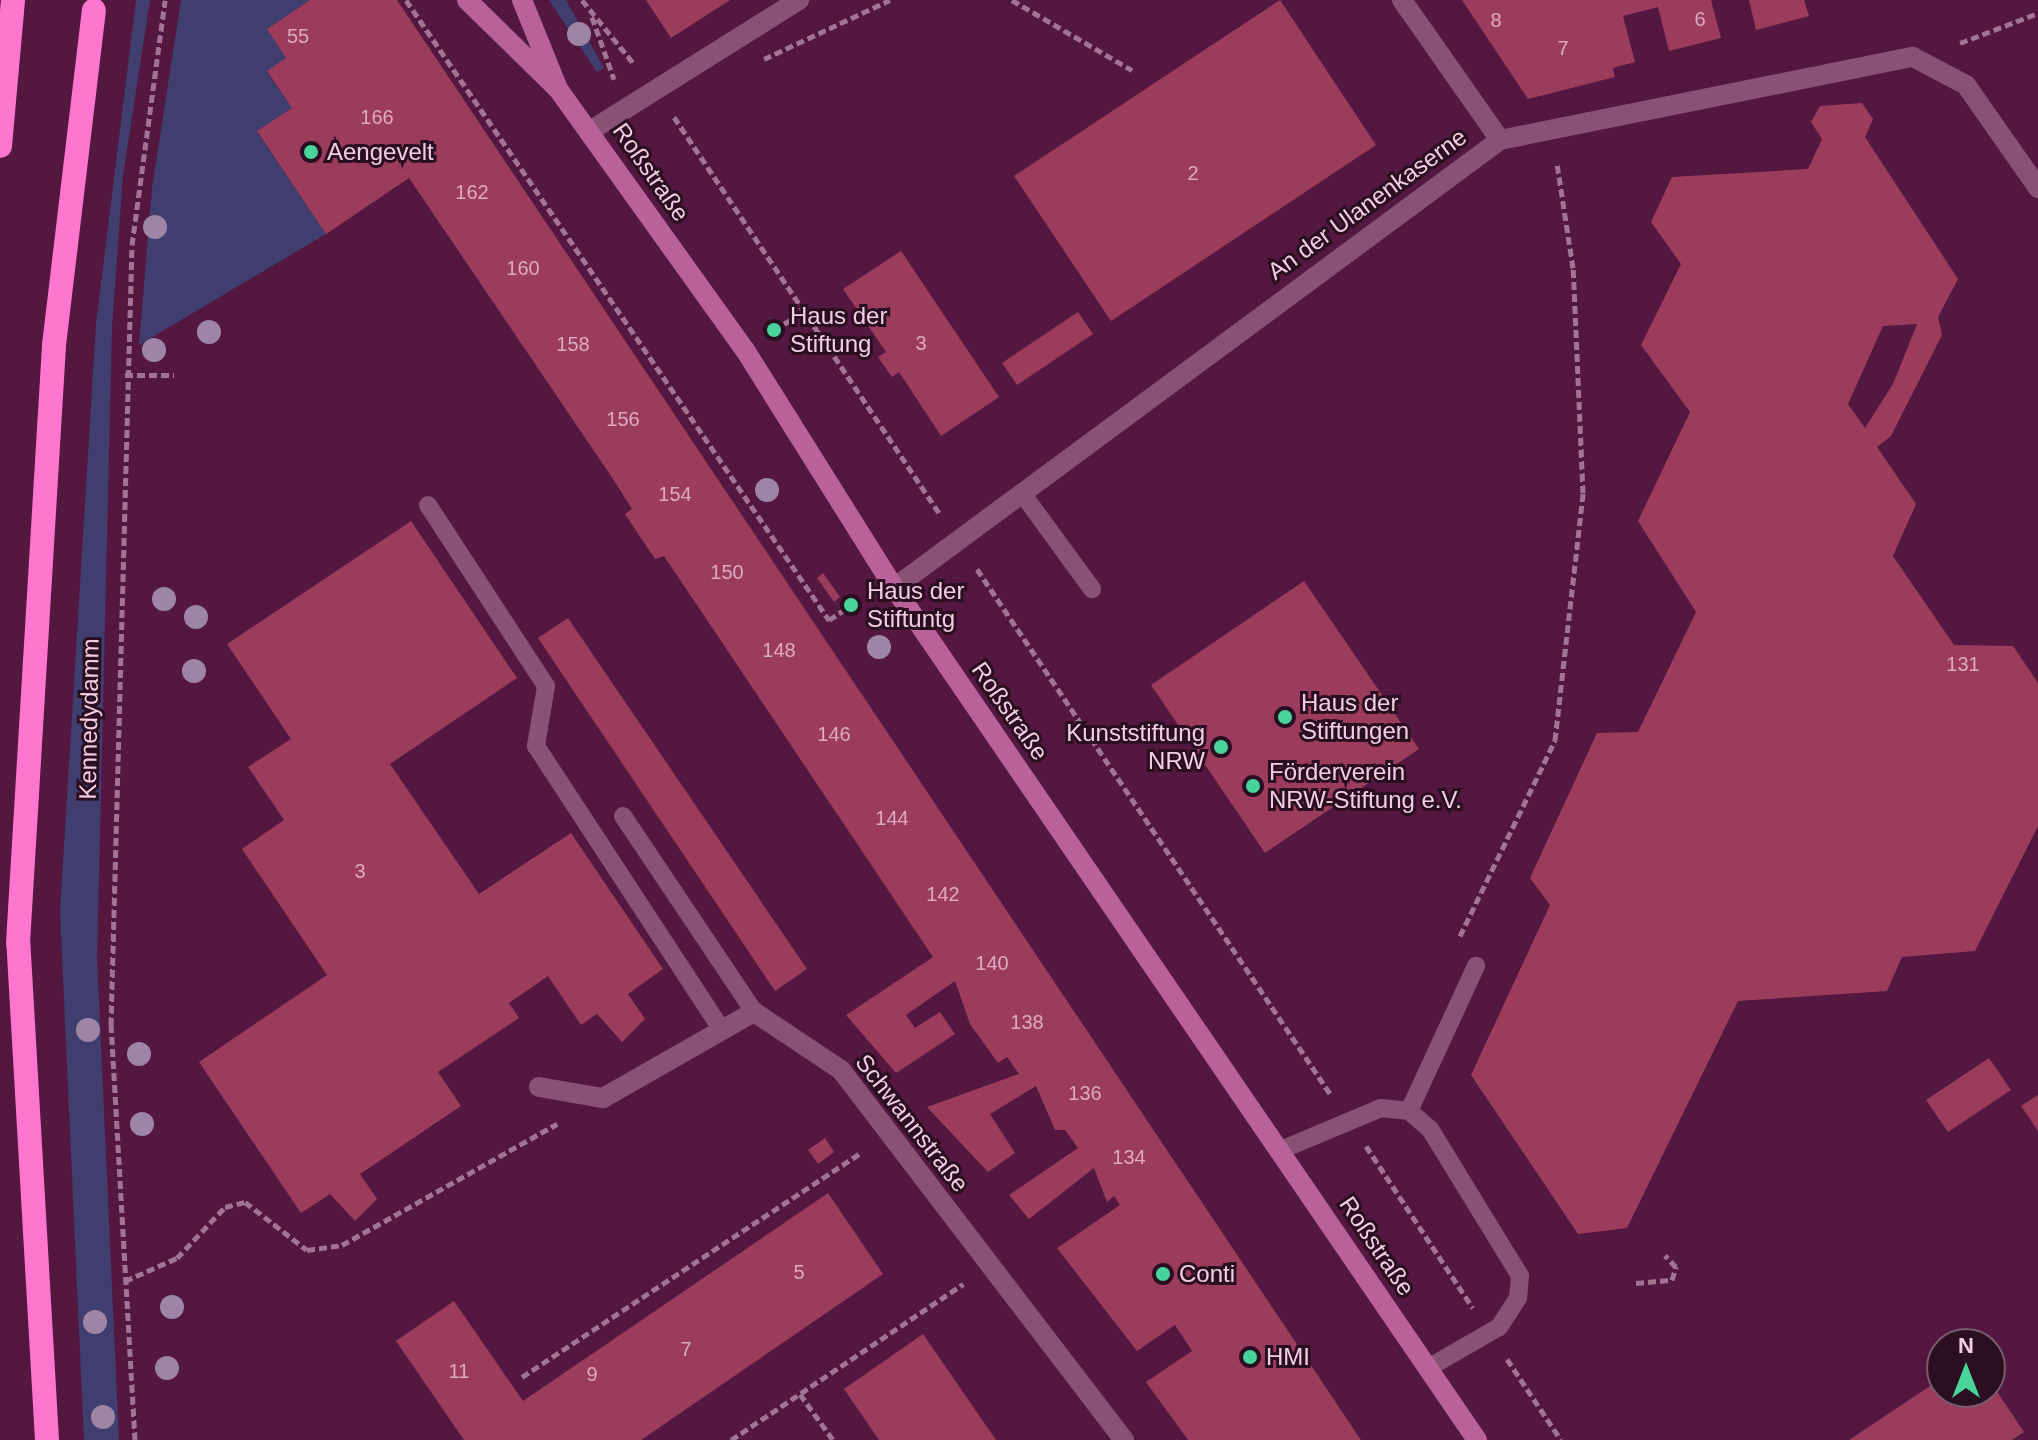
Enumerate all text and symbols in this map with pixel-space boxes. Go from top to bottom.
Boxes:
house number: 6 [1694,7,1706,31]
house number: 8 [1490,8,1502,32]
house number: 55 [287,24,309,48]
house number: 7 [1557,36,1569,60]
house number: 166 [360,105,394,129]
street label: Roßstraße [607,117,695,227]
street label: An der Ulanenkaserne [1262,122,1472,286]
place label: Aengevelt [327,138,434,166]
marker: Aengevelt [302,143,320,161]
house number: 2 [1187,161,1199,185]
house number: 162 [455,180,489,204]
house number: 160 [506,256,540,280]
place label: Haus der Stiftung [790,302,887,358]
marker: Haus der Stiftung [765,321,783,339]
house number: 3 [915,331,927,355]
house number: 158 [556,332,590,356]
house number: 156 [606,407,640,431]
house number: 154 [658,482,692,506]
house number: 150 [710,560,744,584]
place label: Haus der Stiftuntg [867,577,964,633]
marker: Haus der Stiftuntg [842,596,860,614]
street label: Kennedydamm [73,638,105,800]
house number: 148 [762,638,796,662]
house number: 131 [1946,652,1980,676]
street label: Roßstraße [966,656,1054,766]
place label: Haus der Stiftungen [1301,689,1409,745]
marker: Haus der Stiftungen [1276,708,1294,726]
place label: Kunststiftung NRW [1066,719,1205,775]
house number: 146 [817,722,851,746]
marker: Kunststiftung NRW [1212,738,1230,756]
place label: Förderverein NRW-Stiftung e.V. [1269,758,1462,814]
marker: Förderverein NRW-Stiftung e.V. [1244,777,1262,795]
house number: 144 [875,806,909,830]
house number: 3 [354,859,366,883]
house number: 142 [926,882,960,906]
house number: 140 [975,951,1009,975]
house number: 138 [1010,1010,1044,1034]
street label: Schwannstraße [849,1048,975,1198]
house number: 136 [1068,1081,1102,1105]
house number: 134 [1112,1145,1146,1169]
street label: Roßstraße [1333,1191,1421,1301]
house number: 5 [793,1260,805,1284]
place label: Conti [1179,1260,1235,1288]
marker: Conti [1154,1265,1172,1283]
north arrow [1926,1328,2006,1408]
text: N [1958,1333,1974,1358]
house number: 7 [680,1337,692,1361]
place label: HMI [1266,1343,1310,1371]
marker: HMI [1241,1348,1259,1366]
house number: 11 [449,1359,469,1383]
house number: 9 [586,1362,598,1386]

